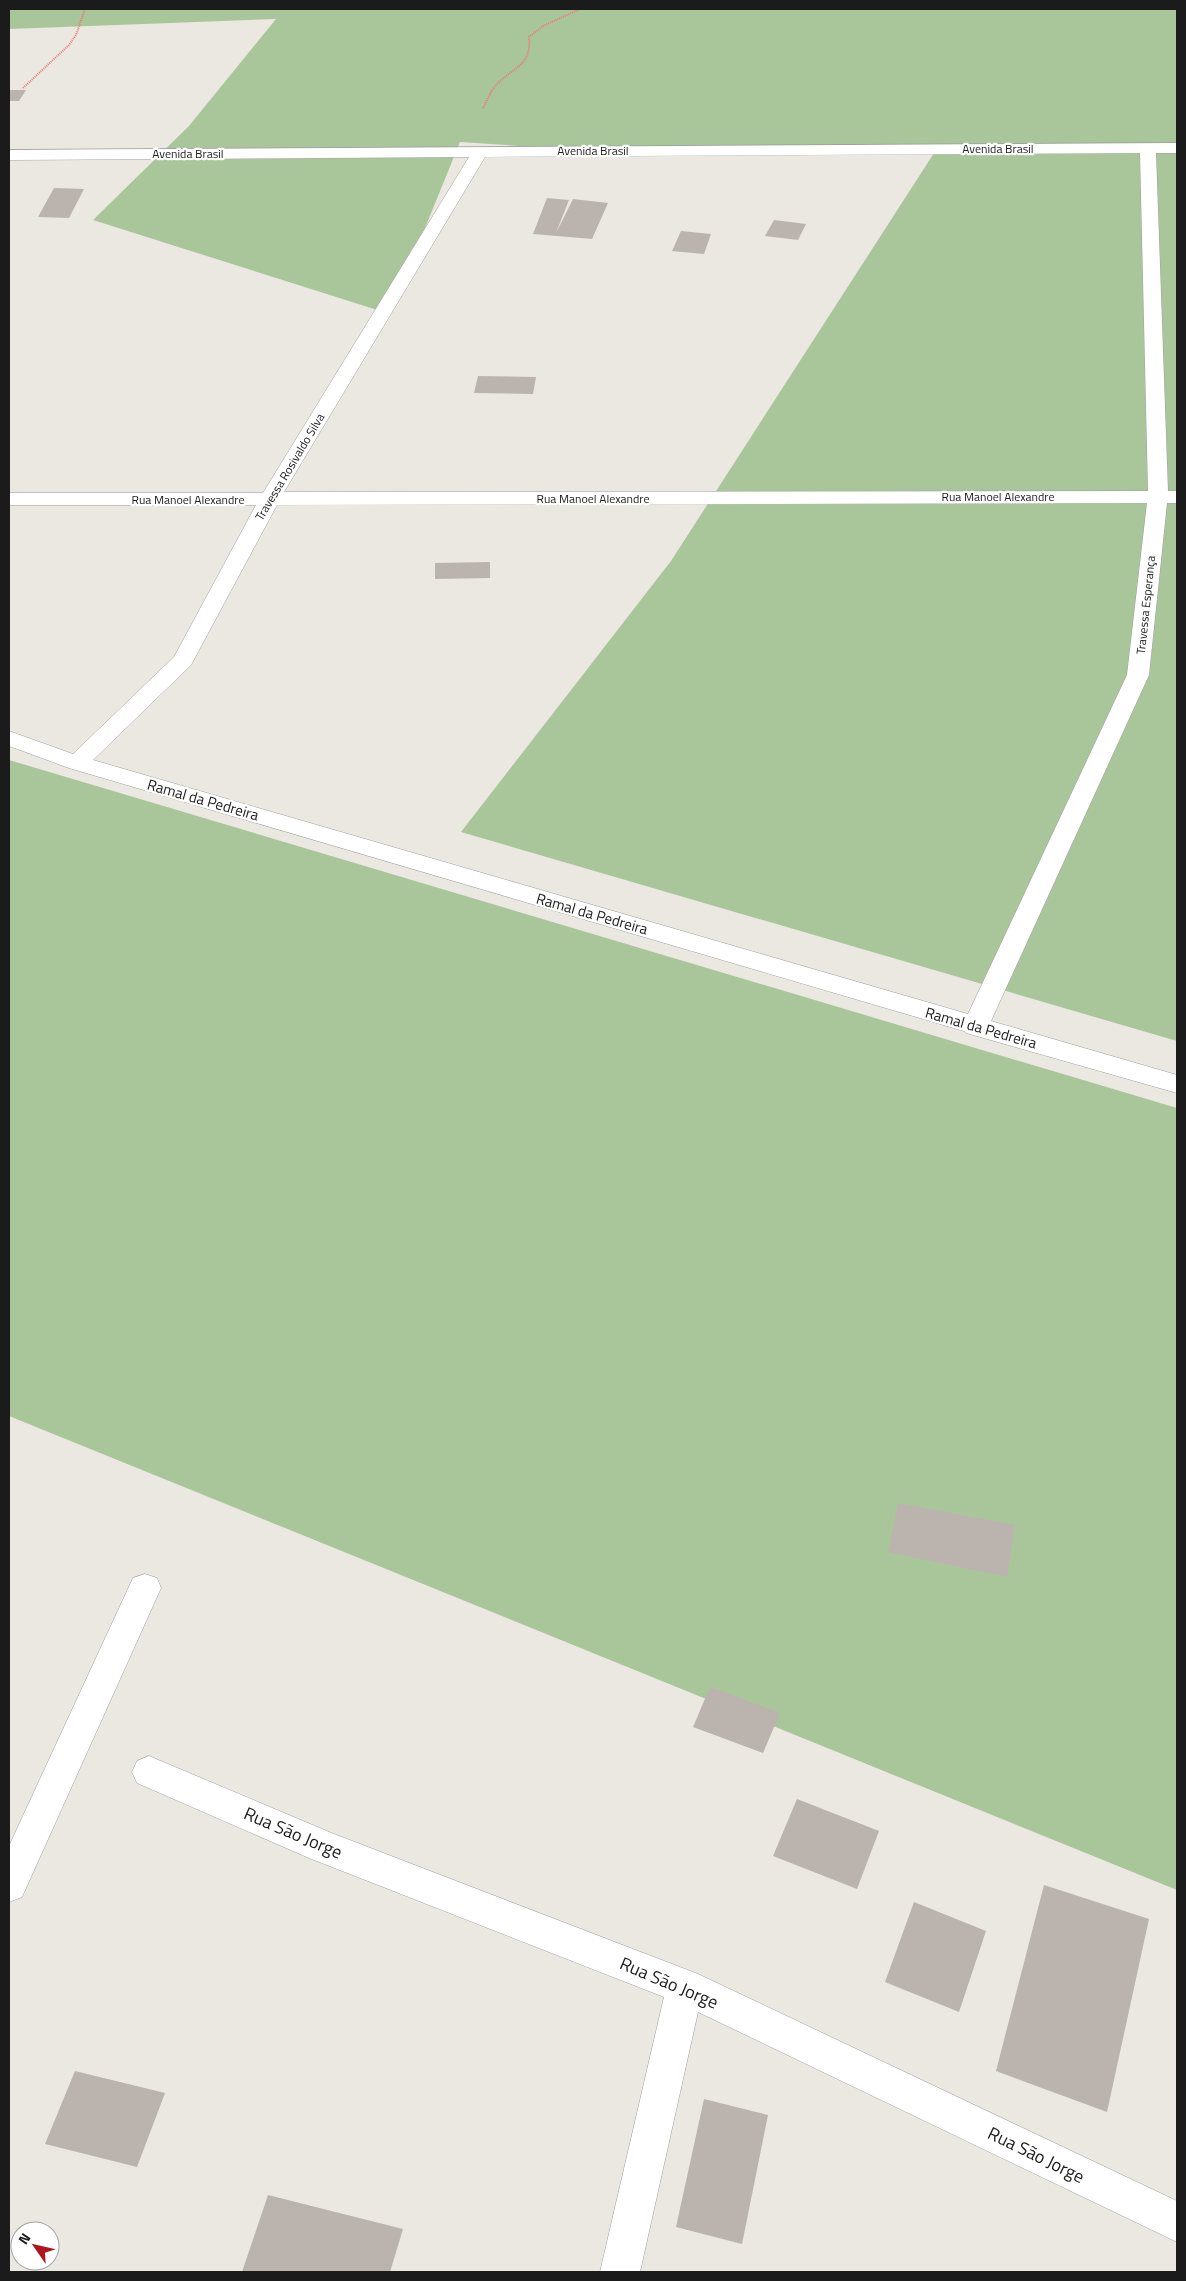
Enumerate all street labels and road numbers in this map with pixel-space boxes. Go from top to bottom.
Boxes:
street label: Avenida Brasil [962,139,1034,158]
street label: Avenida Brasil [557,141,629,160]
street label: Avenida Brasil [152,144,224,163]
street label: Travessa Rosivaldo Silva [250,410,329,524]
street label: Rua Manoel Alexandre [942,487,1054,506]
street label: Rua Manoel Alexandre [537,489,649,508]
street label: Rua Manoel Alexandre [132,490,244,509]
street label: Travessa Esperança [1131,555,1160,655]
street label: Ramal da Pedreira [145,773,262,827]
street label: Ramal da Pedreira [534,887,651,941]
street label: Ramal da Pedreira [923,1001,1040,1055]
street label: Rua São Jorge [240,1800,347,1865]
street label: Rua São Jorge [616,1950,723,2015]
street label: Rua São Jorge [983,2119,1089,2190]

